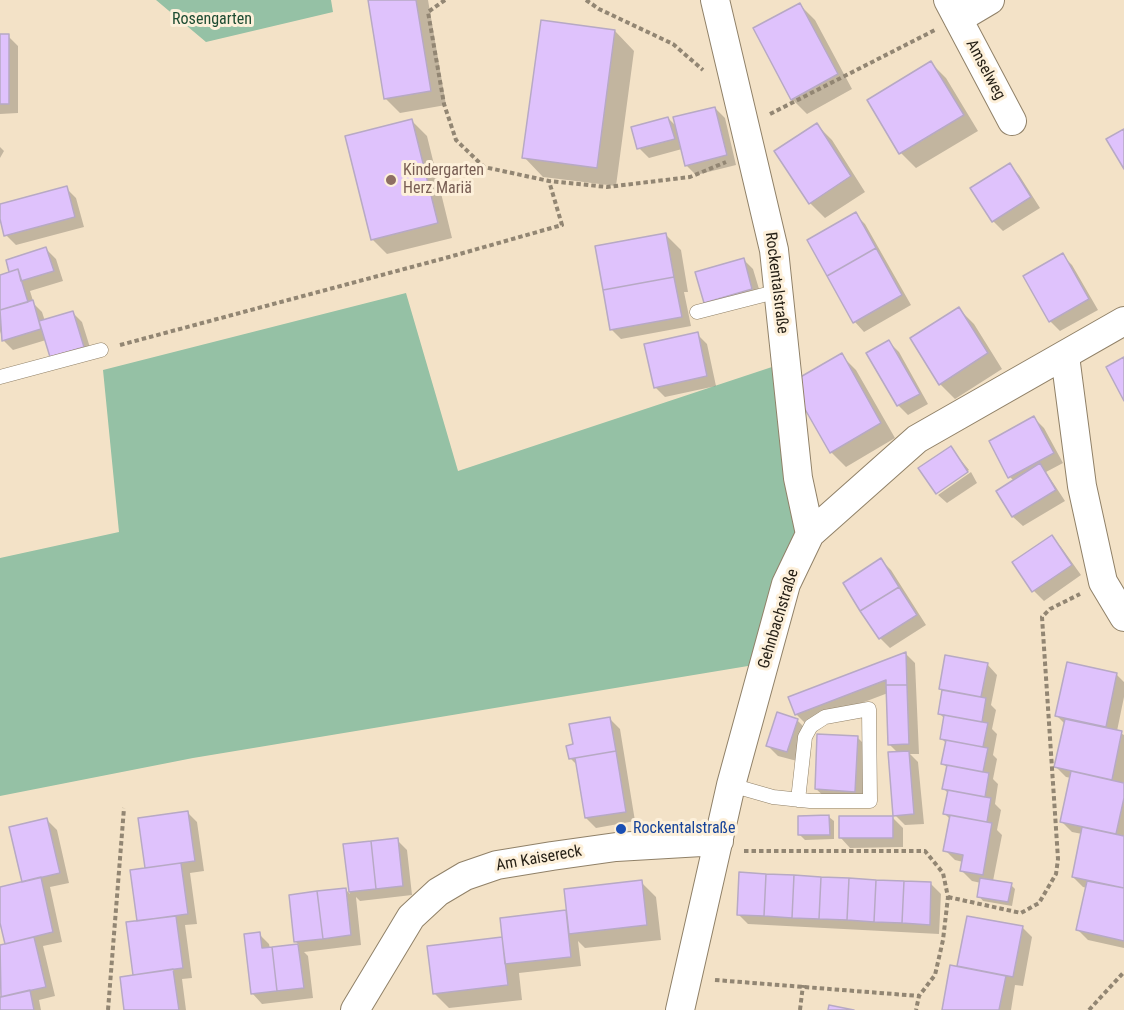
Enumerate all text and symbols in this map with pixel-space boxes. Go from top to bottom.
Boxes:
park label: Rosengarten [172,10,252,30]
street label: Amselweg [961,37,1009,103]
place label: Kindergarten Herz Mariä [403,161,484,199]
marker: Kindergarten Herz Mariä [384,173,398,187]
street label: Rockentalstraße [760,231,792,335]
street label: Gehnbachstraße [755,567,803,671]
place label: Rockentalstraße [633,819,735,839]
marker: Rockentalstraße [614,822,628,836]
street label: Am Kaisereck [495,842,583,876]

